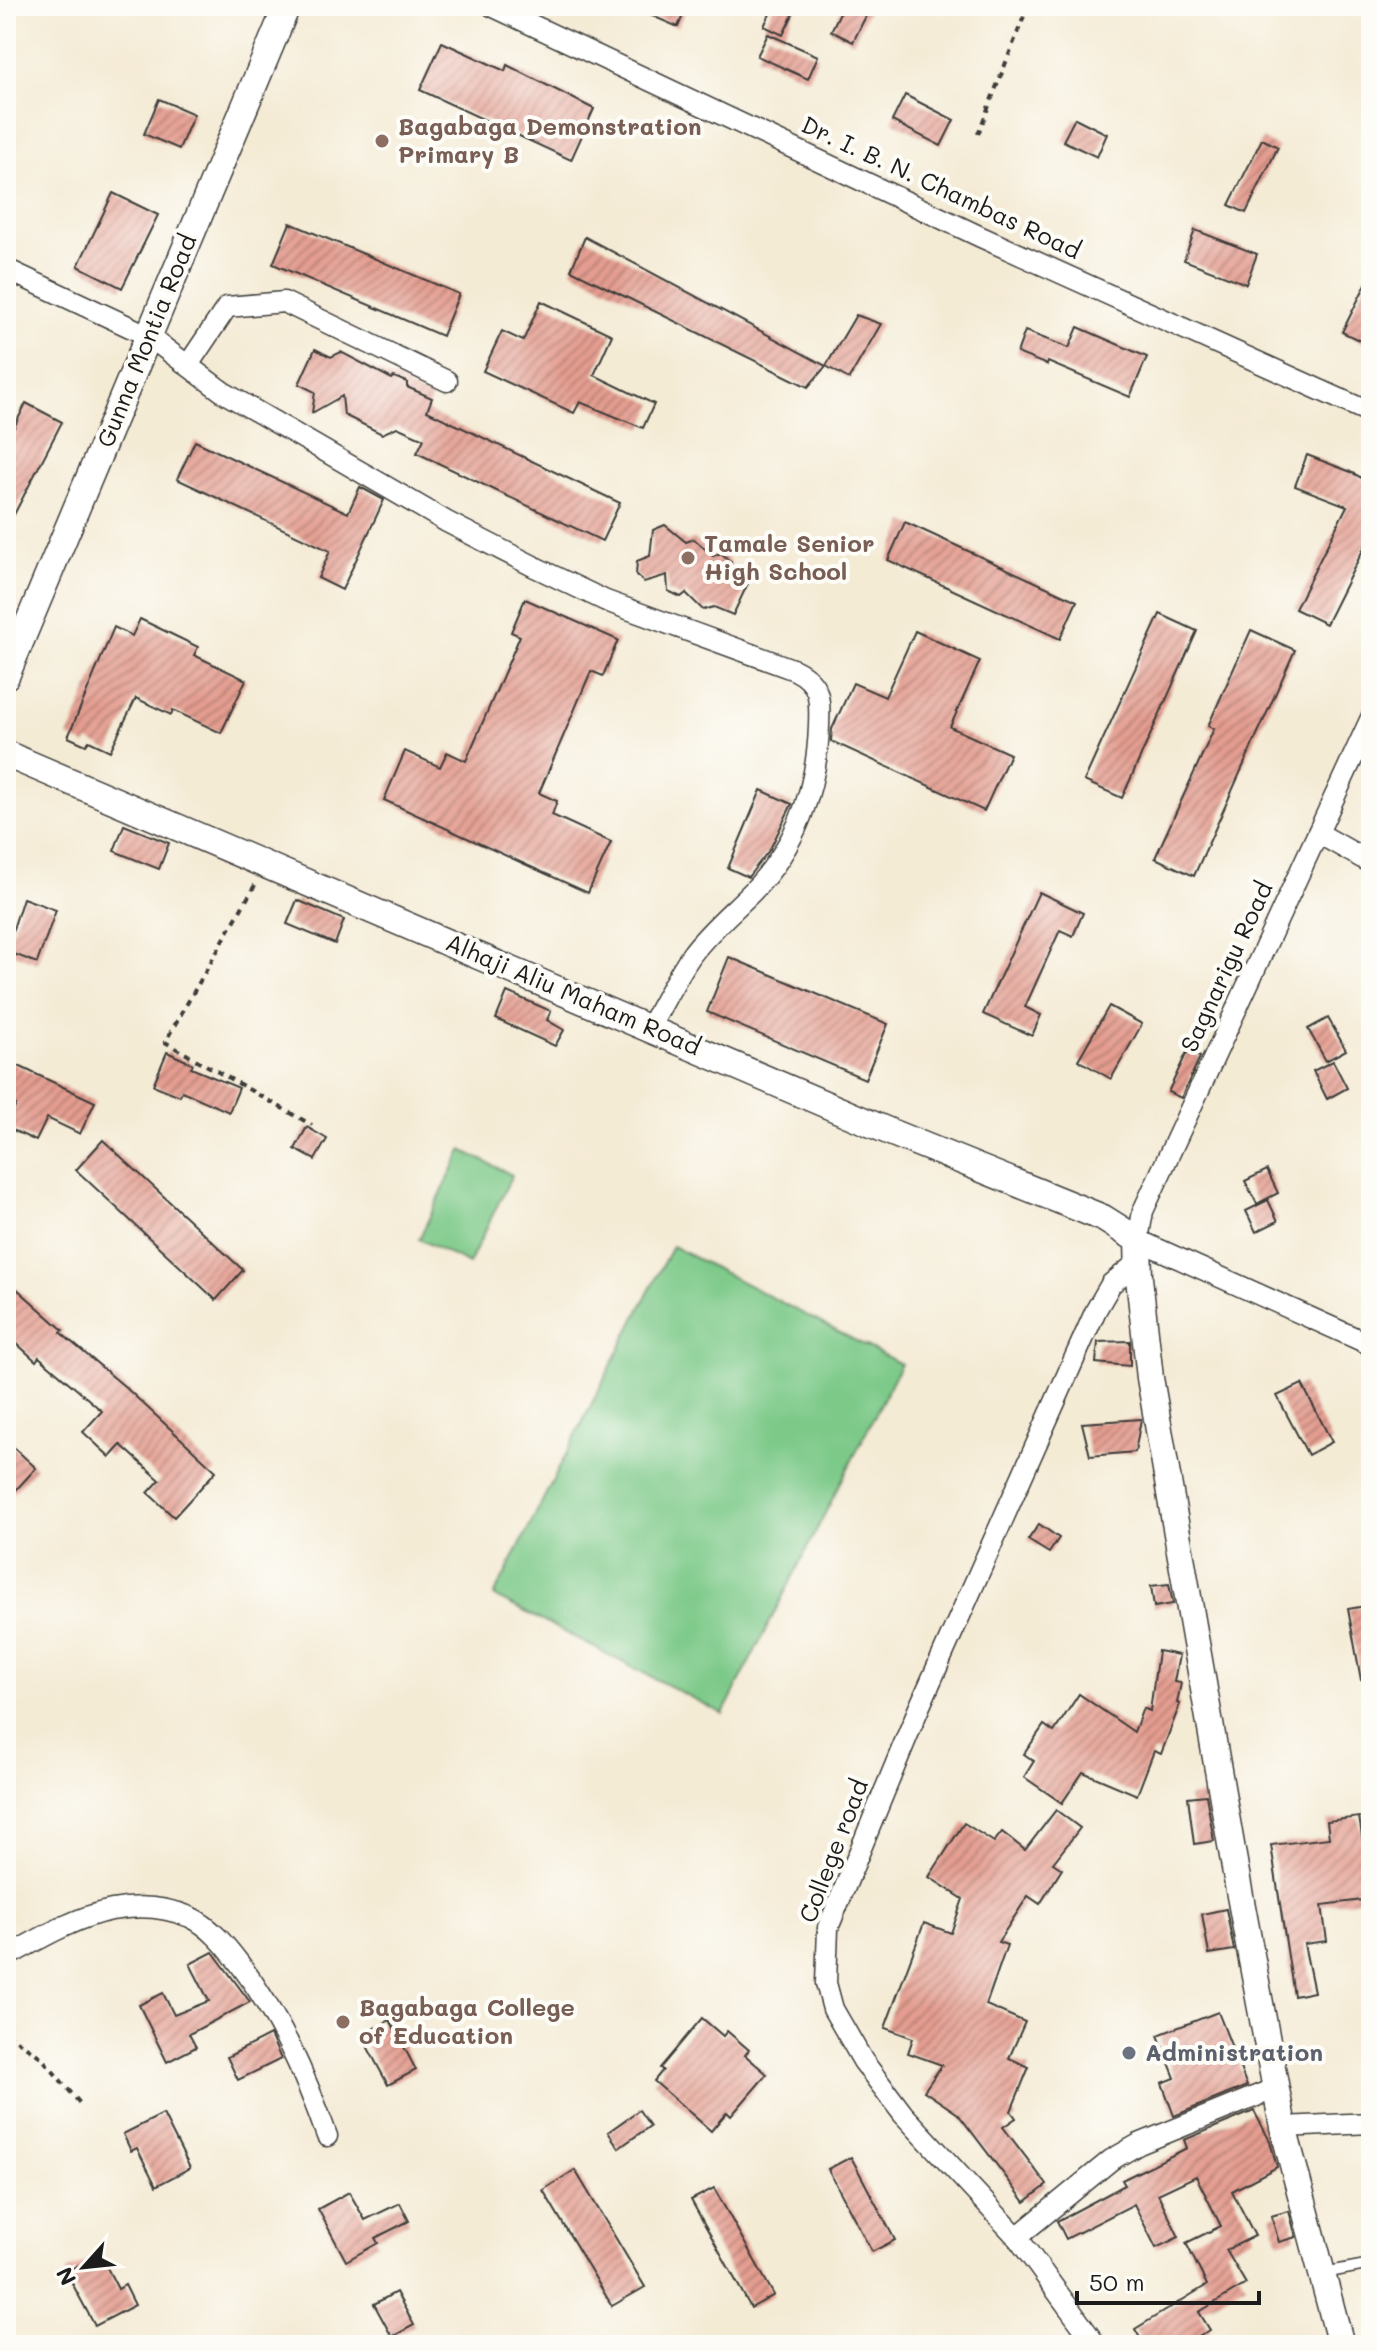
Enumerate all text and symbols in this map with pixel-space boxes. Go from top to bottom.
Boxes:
street label: Dr. I. B. N. Chambas Road [797,108,1086,265]
place label: Bagabaga Demonstration Primary B [398,110,702,169]
marker: Bagabaga Demonstration Primary B [373,132,391,150]
street label: Gunna Montia Road [89,229,203,452]
place label: Tamale Senior High School [704,527,874,586]
marker: Tamale Senior High School [679,549,697,567]
street label: Sagnarigu Road [1173,876,1279,1057]
street label: Alhaji Aliu Maham Road [441,926,706,1061]
street label: College road [791,1774,874,1927]
place label: Bagabaga College of Education [359,1991,575,2050]
marker: Bagabaga College of Education [334,2013,352,2031]
place label: Administration [1145,2036,1323,2067]
marker: Administration [1120,2044,1138,2062]
north arrow [44,2227,124,2307]
scale bar [1077,2255,1259,2305]
text: N [49,2262,82,2290]
text: 50 m [1089,2266,1145,2297]

